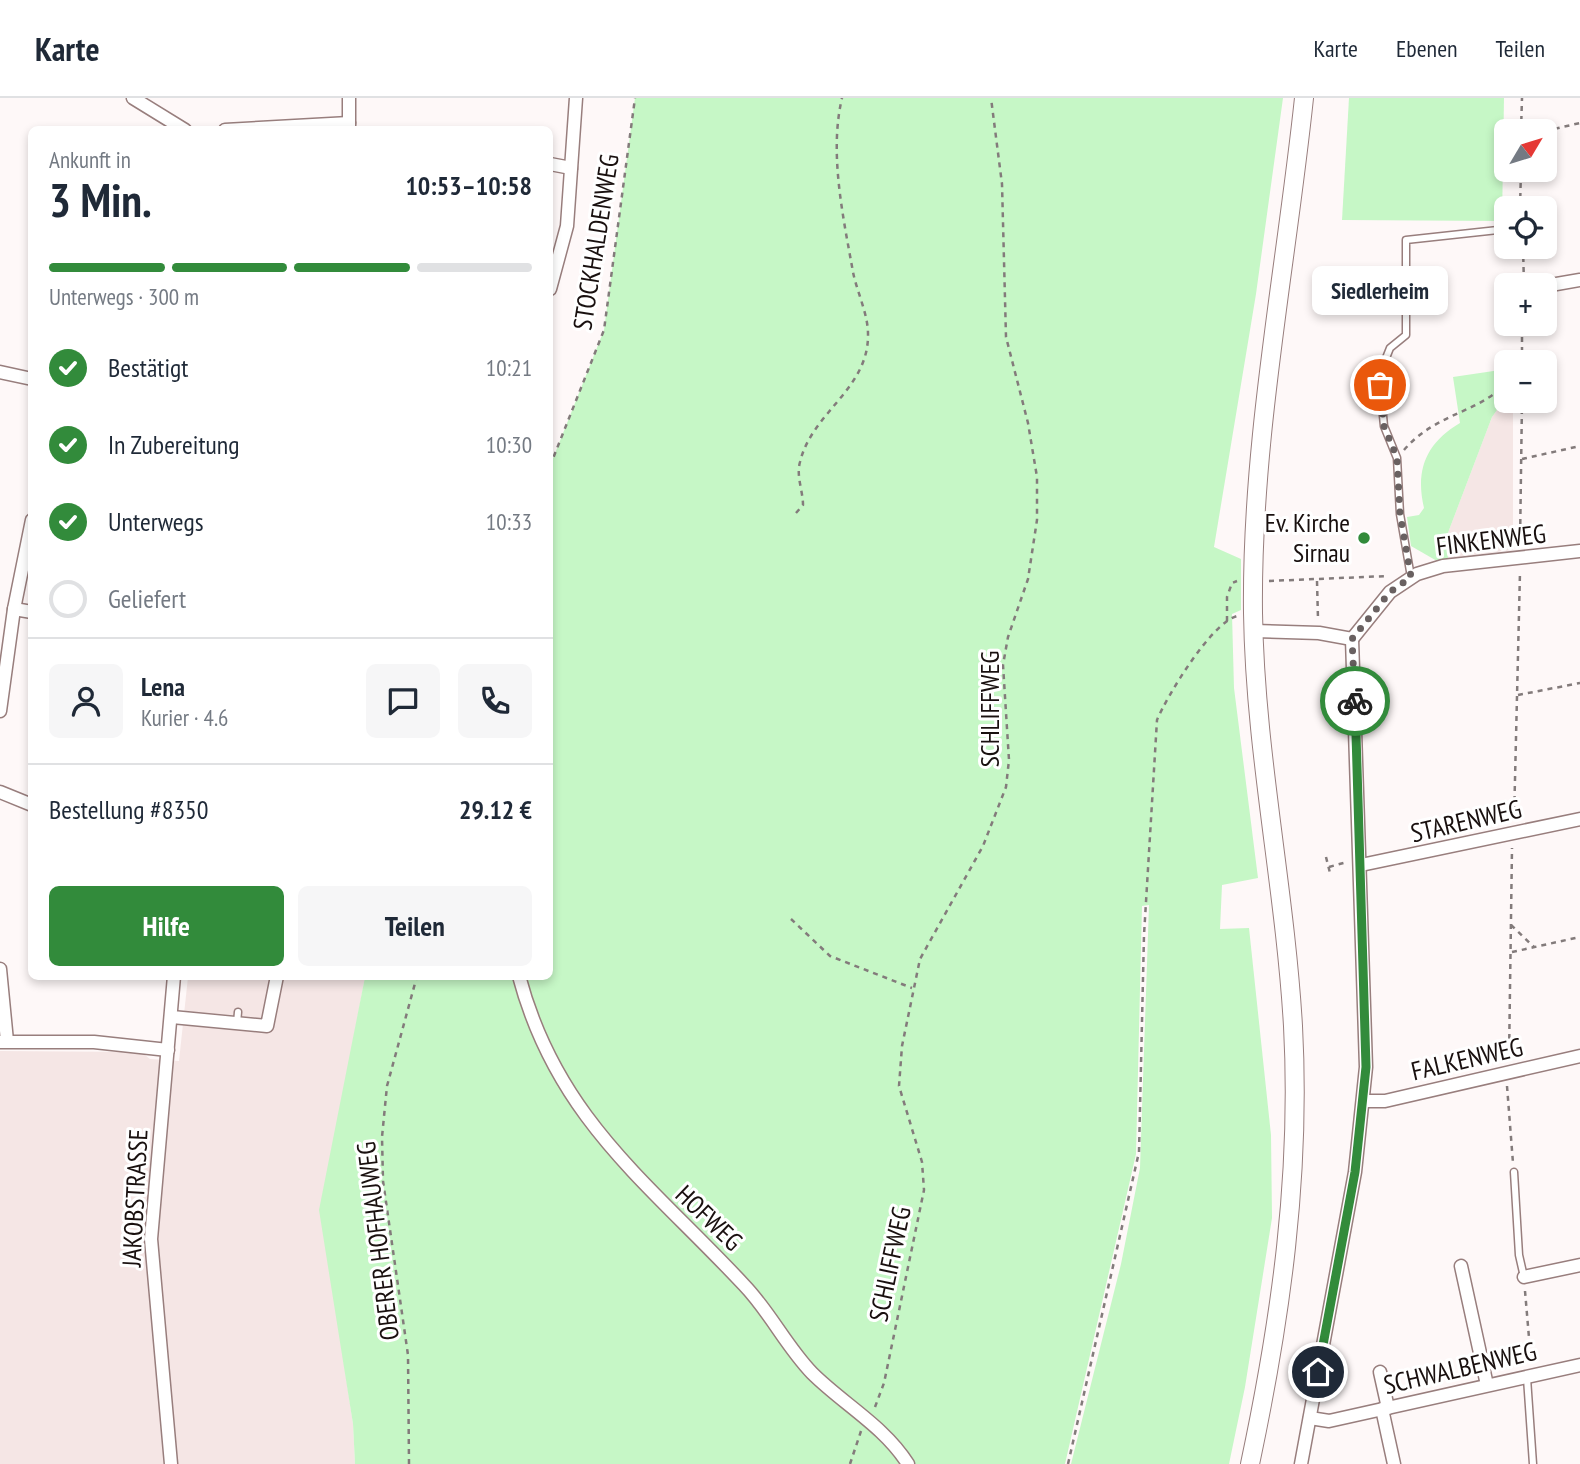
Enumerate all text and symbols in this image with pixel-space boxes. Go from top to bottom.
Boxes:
text: Karte [35,27,100,70]
text: Karte [1314,33,1358,64]
text: Ebenen [1396,33,1458,64]
text: Teilen [1496,33,1545,64]
north arrow [1494,119,1558,182]
map controls [1494,119,1557,413]
text: Ankunft in [49,145,131,174]
street label: STOCKHALDENWEG [565,151,626,332]
text: 10:53–10:58 [405,169,532,202]
text: 3 Min. [49,170,152,230]
button: locate [1494,196,1557,259]
callout: Siedlerheim [1312,266,1448,315]
button: + [1494,273,1557,336]
text: Siedlerheim [1331,276,1429,305]
text: Unterwegs · 300 m [49,282,199,311]
icon: check [49,349,87,387]
button: − [1494,350,1557,413]
text: Bestätigt [108,351,189,384]
text: 10:21 [486,353,532,382]
pin [1350,355,1410,415]
icon: bag [1361,366,1399,404]
icon: check [49,426,87,464]
text: In Zubereitung [108,428,239,461]
text: 10:30 [486,430,532,459]
icon: check [49,503,87,541]
text: Unterwegs [108,505,203,538]
place label: Ev. Kirche Sirnau [1265,506,1350,569]
text: 10:33 [486,507,532,536]
street label: FINKENWEG [1434,516,1548,563]
marker: Ev. Kirche Sirnau [1356,530,1372,546]
text: Geliefert [108,582,186,615]
street label: SCHLIFFWEG [973,651,1006,767]
button: person [49,664,123,738]
button: chat [366,664,440,738]
button: phone [458,664,532,738]
courier [1320,666,1390,736]
text: Lena [141,670,185,703]
icon: bike [1336,682,1374,720]
text: Kurier · 4.6 [141,703,228,732]
street label: STARENWEG [1407,792,1524,849]
text: Bestellung #8350 [49,793,209,826]
text: 29.12 € [459,793,532,826]
button: Hilfe [49,886,284,966]
button: Teilen [298,886,532,966]
street label: FALKENWEG [1408,1030,1526,1087]
street label: JAKOBSTRASSE [114,1128,155,1269]
street label: OBERER HOFHAUWEG [349,1140,406,1342]
street label: HOFWEG [669,1178,750,1257]
street label: SCHLIFFWEG [861,1203,918,1324]
street label: SCHWALBENWEG [1380,1334,1539,1401]
pin [1288,1342,1348,1402]
icon: home [1299,1353,1337,1391]

